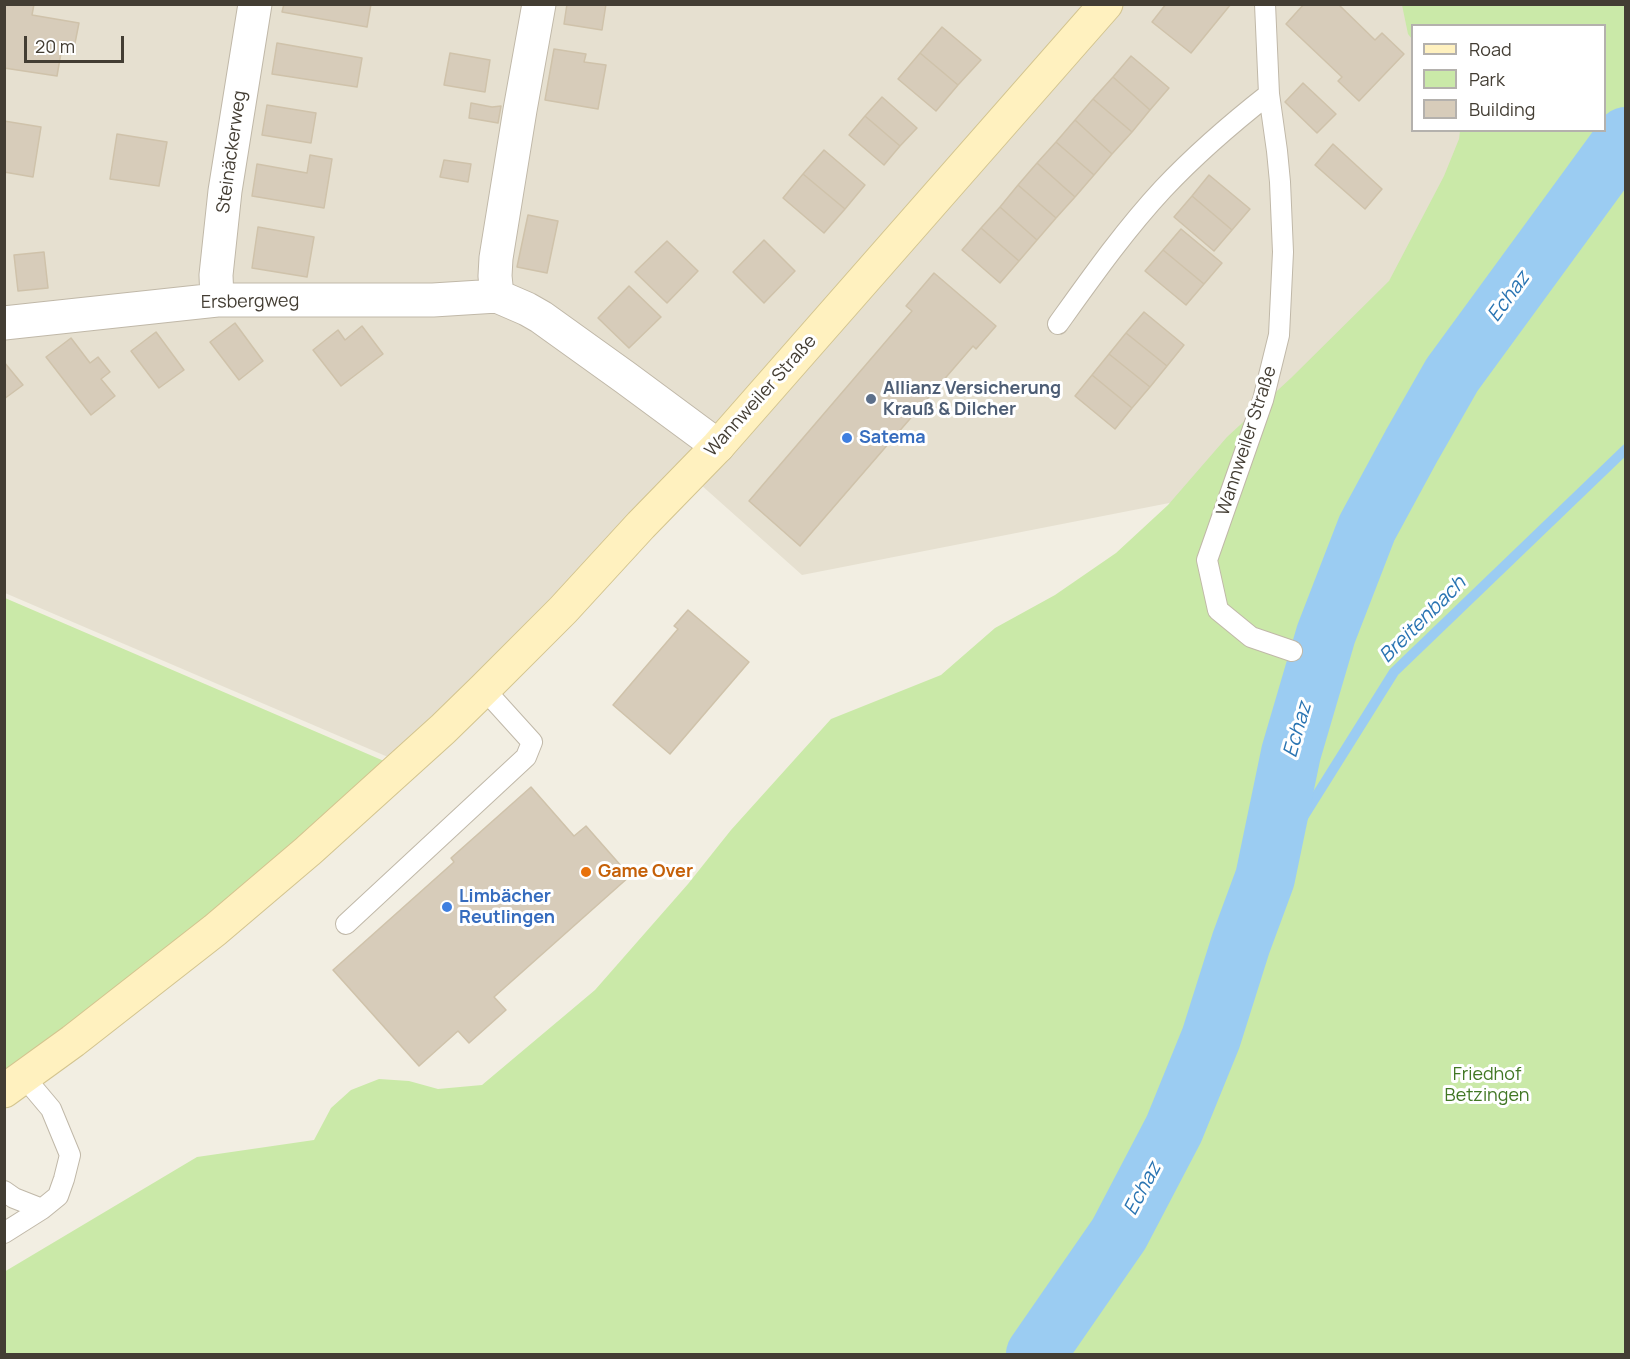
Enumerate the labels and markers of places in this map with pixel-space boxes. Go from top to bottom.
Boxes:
place label: Allianz Versicherung Krauß & Dilcher [883,378,1061,420]
marker: Allianz Versicherung Krauß & Dilcher [864,392,878,406]
place label: Satema [859,427,926,449]
marker: Satema [840,431,854,445]
place label: Game Over [598,861,693,883]
marker: Game Over [579,865,593,879]
place label: Limbächer Reutlingen [459,886,555,928]
marker: Limbächer Reutlingen [440,900,454,914]

